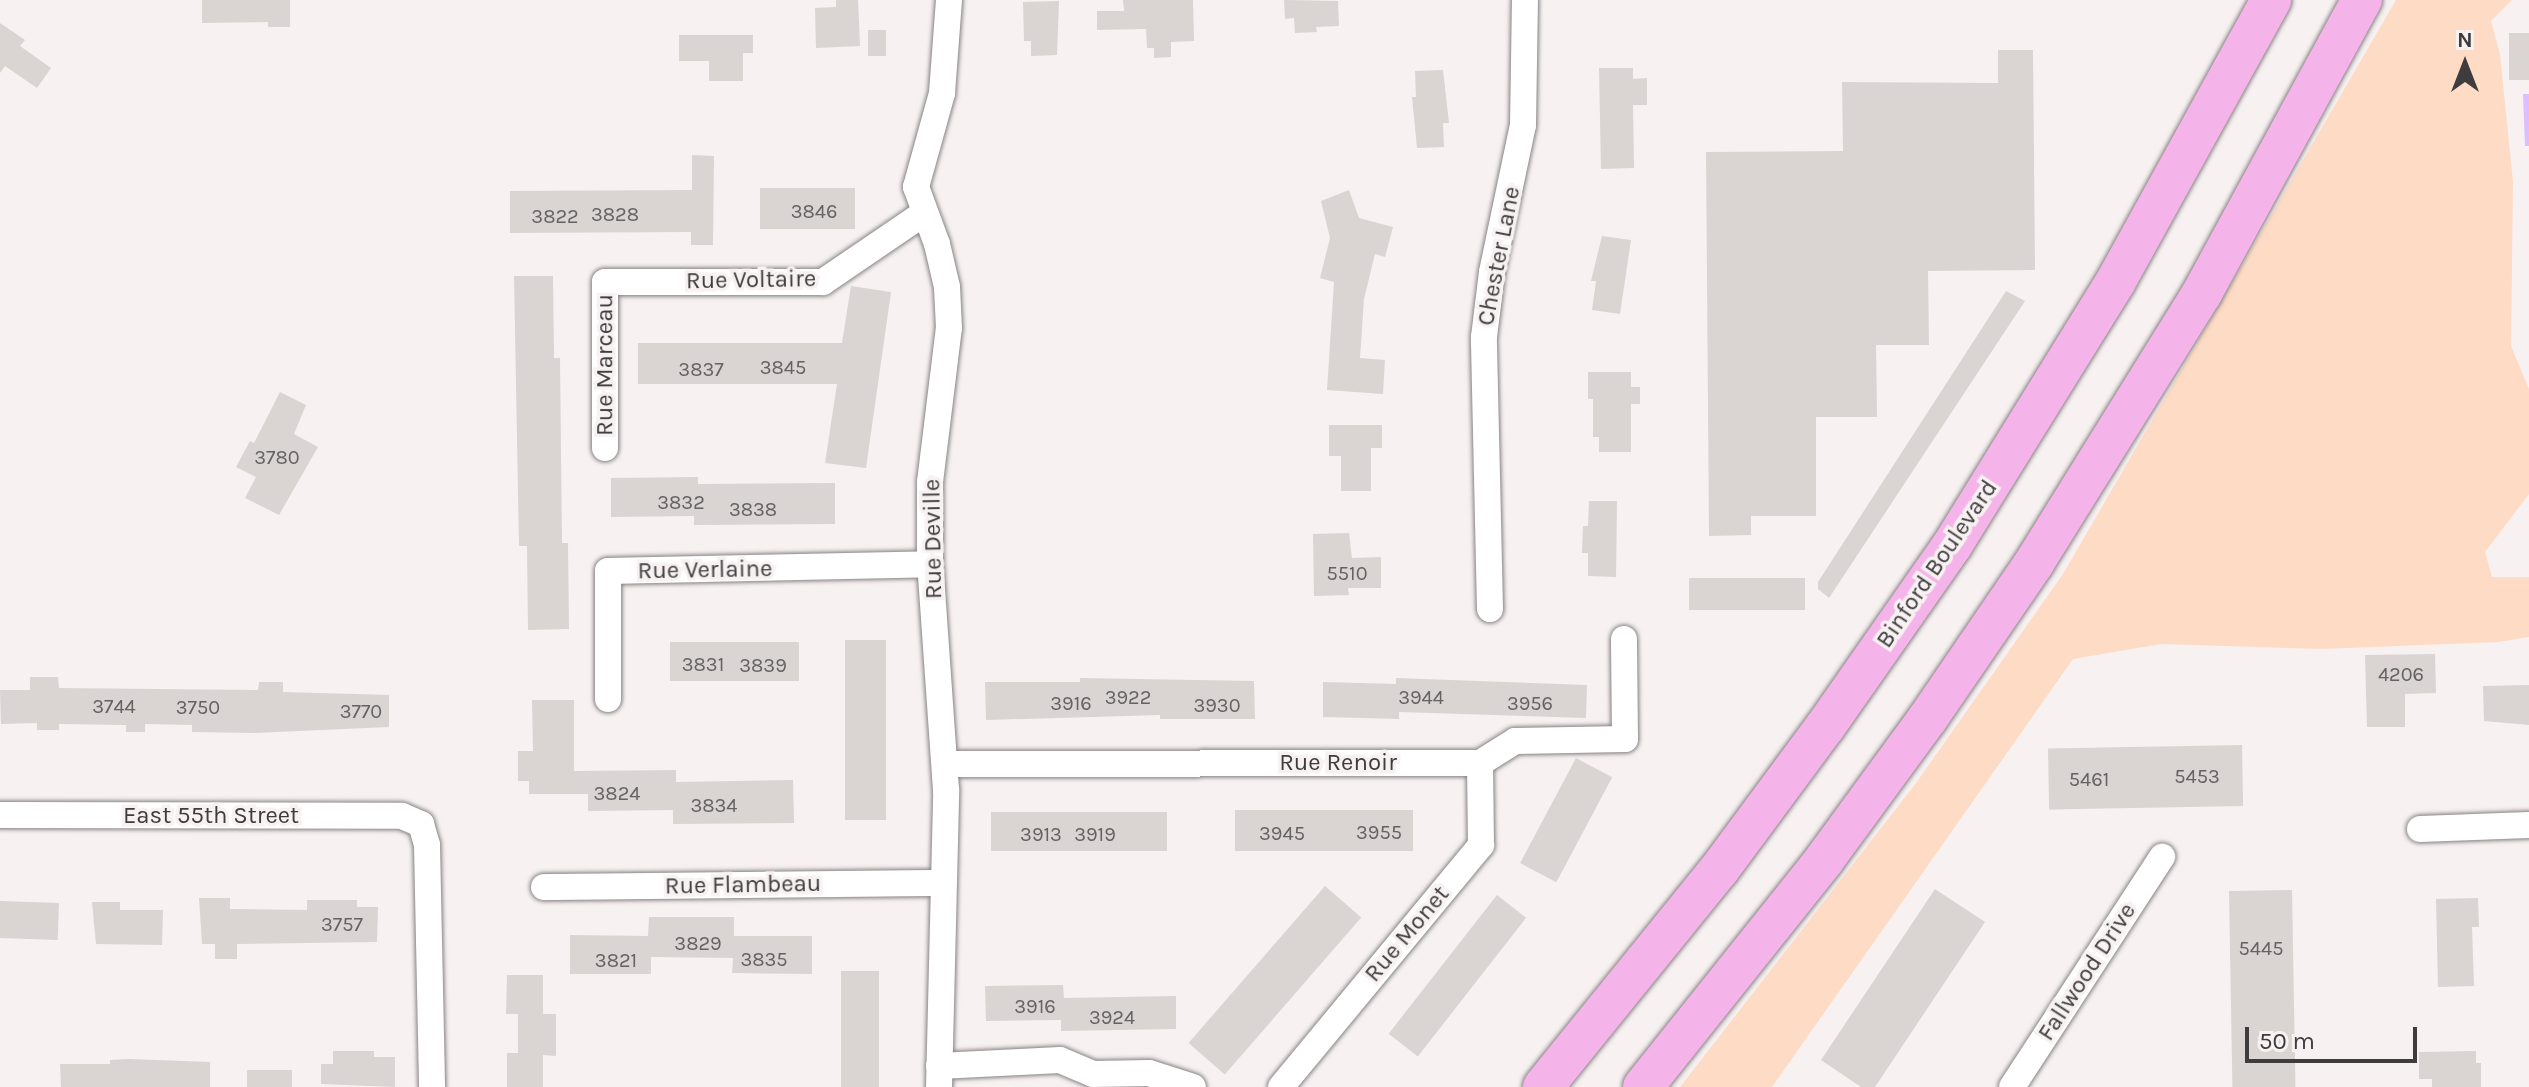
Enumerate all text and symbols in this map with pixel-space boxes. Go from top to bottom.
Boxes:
north arrow [2425,24,2505,104]
text: N [2457,27,2473,53]
street label: Chester Lane [1471,184,1527,328]
house number: 3846 [791,199,837,223]
house number: 3828 [591,202,639,226]
house number: 3822 [531,204,579,228]
street label: Rue Voltaire [686,264,816,296]
street label: Rue Marceau [591,294,619,436]
house number: 3845 [760,355,806,379]
house number: 3837 [678,357,724,381]
house number: 3780 [254,445,300,469]
street label: Binford Boulevard [1870,475,2004,653]
street label: Rue Deville [918,479,948,599]
house number: 3832 [657,490,705,514]
house number: 3838 [729,497,777,521]
street label: Rue Verlaine [637,554,773,586]
house number: 5510 [1326,561,1368,585]
house number: 3831 [682,652,724,676]
house number: 3839 [739,653,787,677]
house number: 4206 [2378,662,2424,686]
house number: 3922 [1105,685,1151,709]
house number: 3944 [1398,685,1444,709]
house number: 3916 [1050,691,1092,715]
house number: 3956 [1507,691,1553,715]
house number: 3930 [1193,693,1241,717]
house number: 3744 [92,694,136,718]
house number: 3750 [176,695,220,719]
house number: 3770 [340,699,382,723]
street label: Rue Renoir [1279,749,1397,777]
house number: 5453 [2174,764,2220,788]
house number: 5461 [2069,767,2109,791]
house number: 3824 [594,781,640,805]
house number: 3834 [690,793,738,817]
street label: East 55th Street [123,802,299,830]
house number: 3955 [1356,820,1402,844]
house number: 3945 [1259,821,1305,845]
house number: 3913 [1020,822,1062,846]
house number: 3919 [1074,822,1116,846]
street label: Rue Flambeau [665,869,821,901]
street label: Rue Monet [1359,880,1455,988]
street label: Fallwood Drive [2032,898,2142,1046]
house number: 3757 [321,912,363,936]
house number: 3829 [674,931,722,955]
house number: 5445 [2239,936,2283,960]
house number: 3835 [740,947,788,971]
house number: 3821 [595,948,637,972]
house number: 3916 [1014,994,1056,1018]
house number: 3924 [1089,1005,1135,1029]
scale bar [2249,1011,2421,1061]
text: 50 m [2259,1027,2315,1055]

